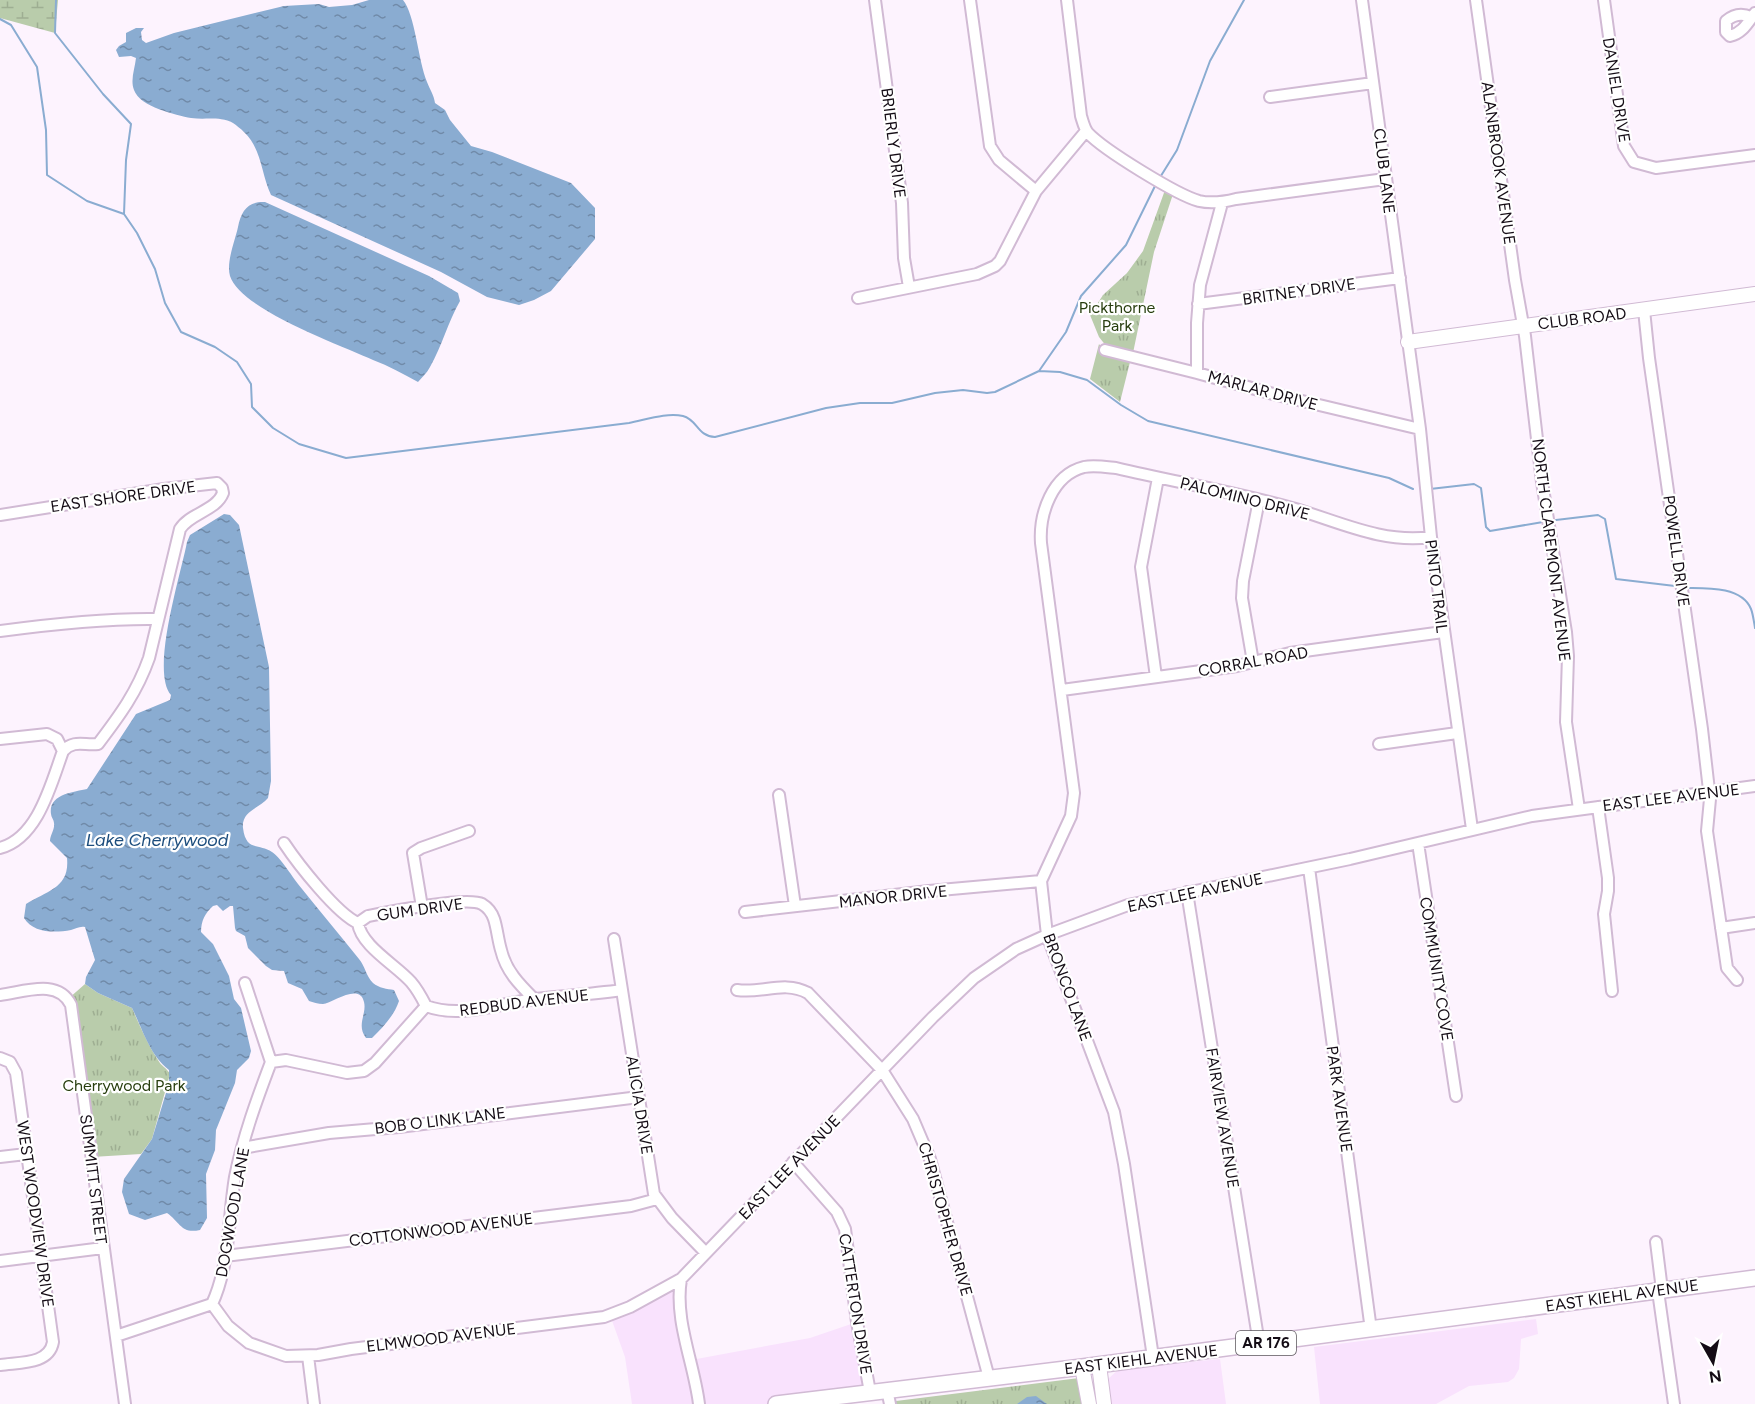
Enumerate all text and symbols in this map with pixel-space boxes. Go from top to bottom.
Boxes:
street label: DANIEL DRIVE [1599,36,1634,144]
street label: ALANBROOK AVENUE [1478,80,1519,246]
street label: BRIERLY DRIVE [877,87,910,199]
street label: CLUB LANE [1370,127,1399,215]
street label: BRITNEY DRIVE [1241,274,1357,309]
park label: Pickthorne Park [1079,298,1156,335]
street label: CLUB ROAD [1537,304,1627,333]
street label: MARLAR DRIVE [1206,367,1320,414]
street label: NORTH CLAREMONT AVENUE [1528,437,1575,663]
street label: PALOMINO DRIVE [1178,473,1312,524]
street label: EAST SHORE DRIVE [49,477,197,516]
street label: POWELL DRIVE [1659,494,1694,608]
street label: PINTO TRAIL [1421,538,1452,634]
street label: CORRAL ROAD [1197,642,1310,681]
street label: EAST LEE AVENUE [1601,780,1741,815]
water label: Lake Cherrywood [86,829,229,851]
street label: EAST LEE AVENUE [1126,869,1265,916]
street label: MANOR DRIVE [838,881,948,912]
street label: GUM DRIVE [376,894,464,925]
street label: COMMUNITY COVE [1416,896,1457,1043]
street label: BRONCO LANE [1039,931,1096,1044]
street label: REDBUD AVENUE [458,985,590,1020]
street label: PARK AVENUE [1323,1044,1356,1154]
street label: FAIRVIEW AVENUE [1202,1046,1243,1190]
street label: ALICIA DRIVE [622,1054,657,1156]
park label: Cherrywood Park [62,1076,186,1095]
street label: BOB O LINK LANE [373,1103,507,1138]
street label: EAST LEE AVENUE [735,1111,844,1224]
street label: SUMMITT STREET [76,1113,111,1245]
street label: WEST WOODVIEW DRIVE [13,1119,58,1309]
street label: CHRISTOPHER DRIVE [914,1140,977,1298]
street label: DOGWOOD LANE [212,1146,253,1279]
street label: COTTONWOOD AVENUE [348,1209,534,1250]
street label: CATTERTON DRIVE [835,1232,876,1376]
street label: EAST KIEHL AVENUE [1544,1275,1700,1316]
street label: ELMWOOD AVENUE [365,1319,517,1356]
road number: AR 176 [1236,1331,1296,1355]
north arrow [1683,1332,1743,1392]
street label: EAST KIEHL AVENUE [1063,1341,1219,1378]
text: N [1708,1366,1723,1387]

